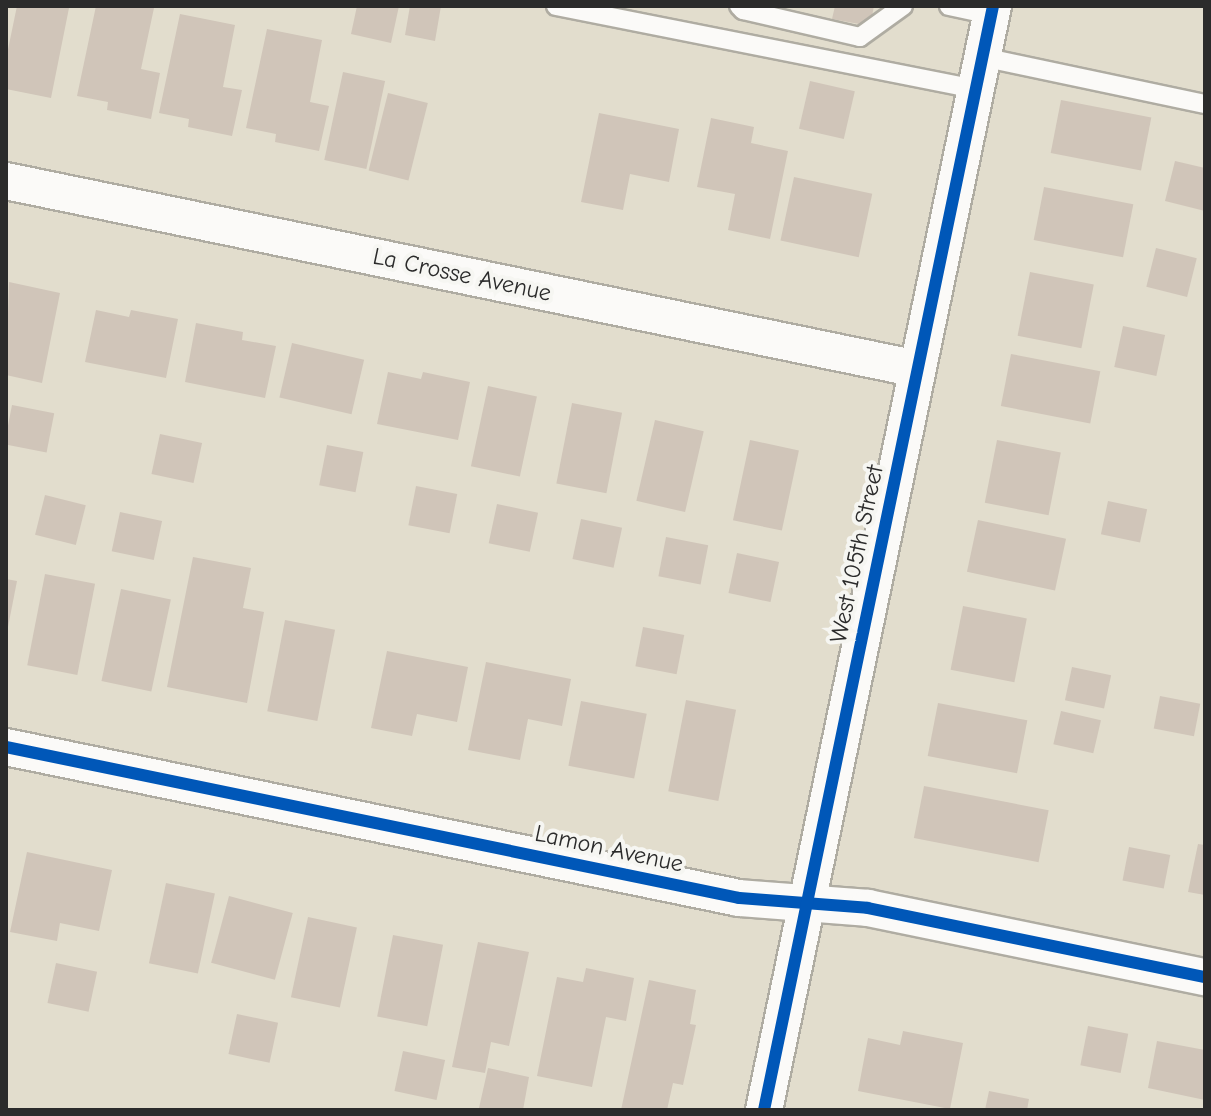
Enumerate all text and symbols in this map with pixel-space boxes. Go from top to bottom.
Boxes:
street label: La Crosse Avenue [370,242,554,308]
street label: West 105th Street [824,462,890,646]
street label: Lamon Avenue [532,819,686,879]

